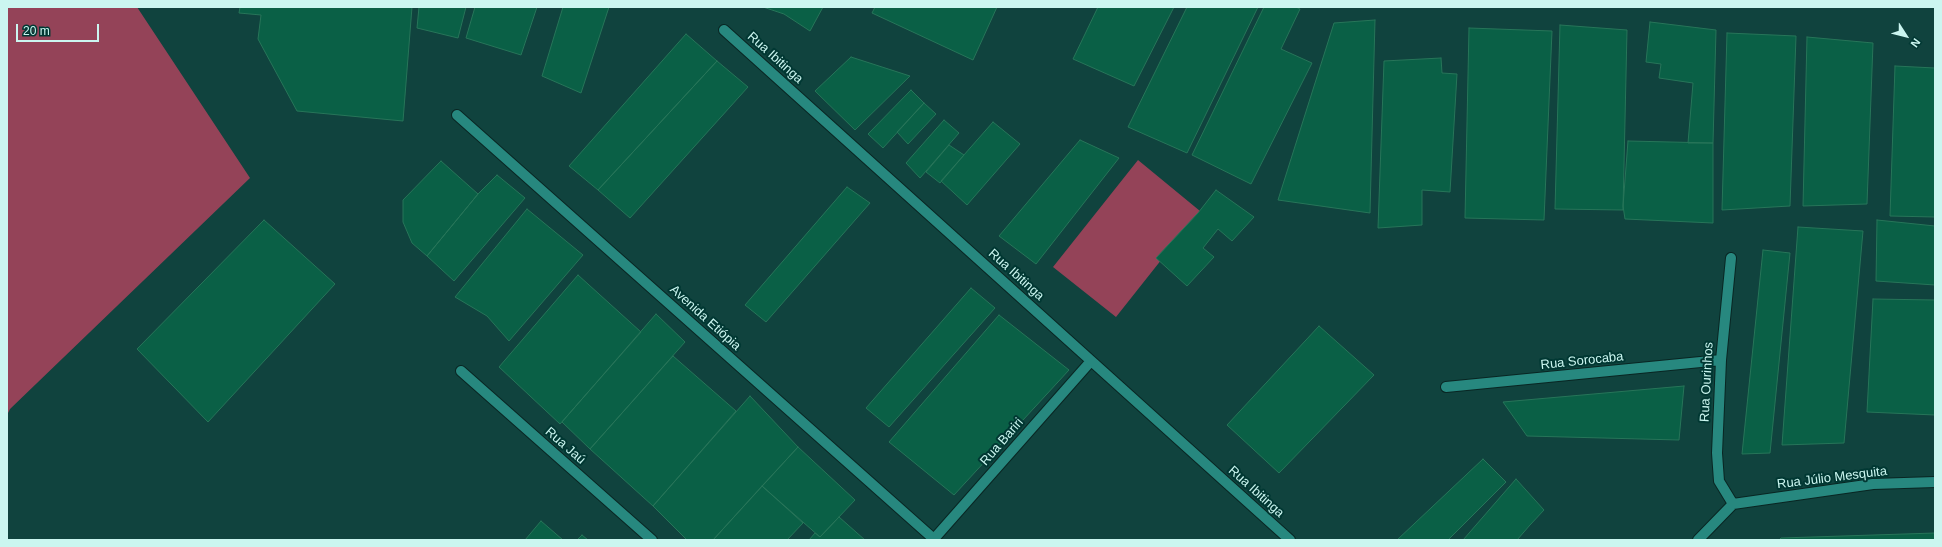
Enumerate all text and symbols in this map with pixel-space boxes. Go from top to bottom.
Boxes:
scale bar [18,16,101,42]
north arrow [1886,16,1926,56]
text: 20 m [23,24,50,38]
street label: Rua Ibitinga [744,29,806,87]
text: N [1909,36,1923,50]
street label: Rua Ibitinga [985,246,1047,304]
street label: Avenida Etiópia [666,282,744,354]
street label: Rua Ourinhos [1697,342,1717,422]
street label: Rua Sorocaba [1540,349,1624,373]
street label: Rua Bariri [977,415,1027,469]
street label: Rua Jaú [542,424,588,468]
street label: Rua Ibitinga [1225,463,1287,521]
street label: Rua Júlio Mesquita [1776,464,1888,492]

